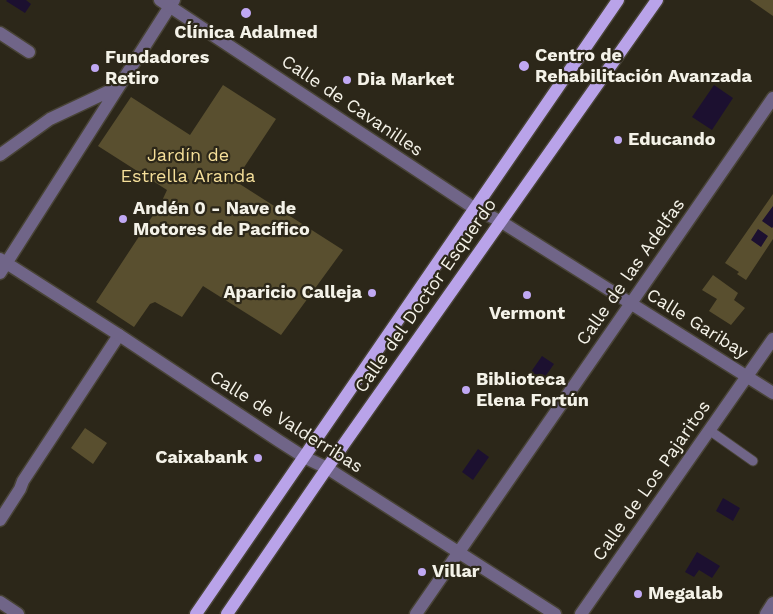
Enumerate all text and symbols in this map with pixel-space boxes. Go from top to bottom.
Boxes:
marker: Cĺínica Adalmed [239,6,253,20]
place label: Cĺínica Adalmed [174,22,318,44]
place label: Centro de Rehabilitación Avanzada [535,45,752,88]
place label: Fundadores Retiro [105,47,209,90]
street label: Calle de Cavanilles [277,51,427,161]
marker: Centro de Rehabilitación Avanzada [517,59,531,73]
marker: Fundadores Retiro [89,62,101,74]
place label: Dia Market [357,69,454,91]
marker: Dia Market [341,74,353,86]
place label: Educando [628,129,716,151]
marker: Educando [612,134,624,146]
park label: Jardín de Estrella Aranda [120,145,256,188]
street label: Calle de las Adelfas [572,194,690,350]
street label: Calle del Doctor Esquerdo [351,195,501,397]
place label: Andén 0 - Nave de Motores de Pacífico [133,198,310,240]
marker: Andén 0 - Nave de Motores de Pacífico [117,213,129,225]
place label: Aparicio Calleja [223,282,362,304]
street label: Calle Garibay [642,284,752,364]
marker: Aparicio Calleja [366,287,378,299]
marker: Vermont [521,289,533,301]
place label: Vermont [489,303,565,325]
street label: Calle de Valderribas [206,366,366,478]
place label: Biblioteca Elena Fortún [476,369,589,412]
marker: Biblioteca Elena Fortún [460,384,472,396]
street label: Calle de Los Pajaritos [588,397,716,565]
place label: Caixabank [155,447,248,469]
marker: Caixabank [252,452,264,464]
place label: Villar [432,561,480,583]
marker: Villar [416,566,428,578]
place label: Megalab [648,583,723,605]
marker: Megalab [632,588,644,600]

